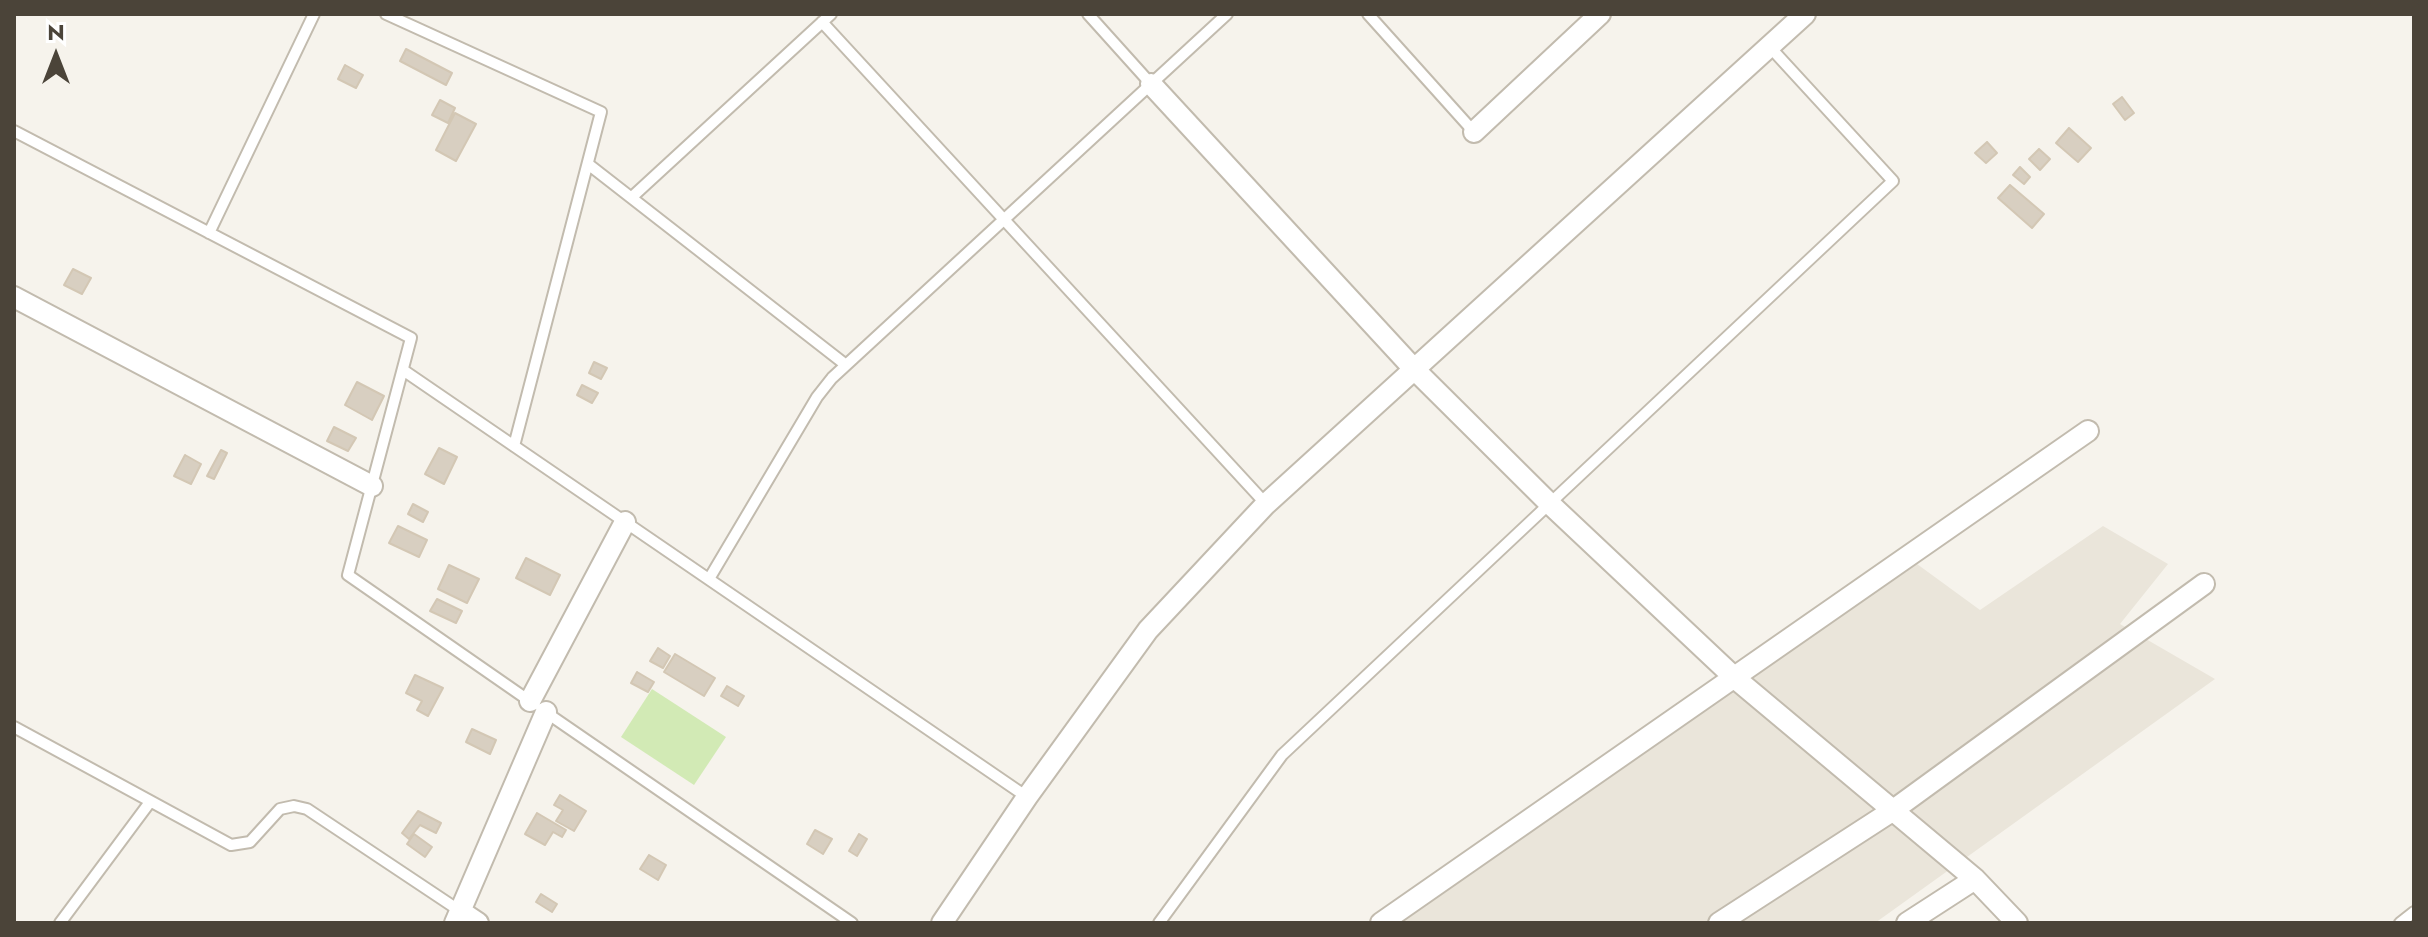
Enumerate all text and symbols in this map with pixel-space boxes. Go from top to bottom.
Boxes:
north arrow [16,16,96,96]
text: N [47,16,65,48]

